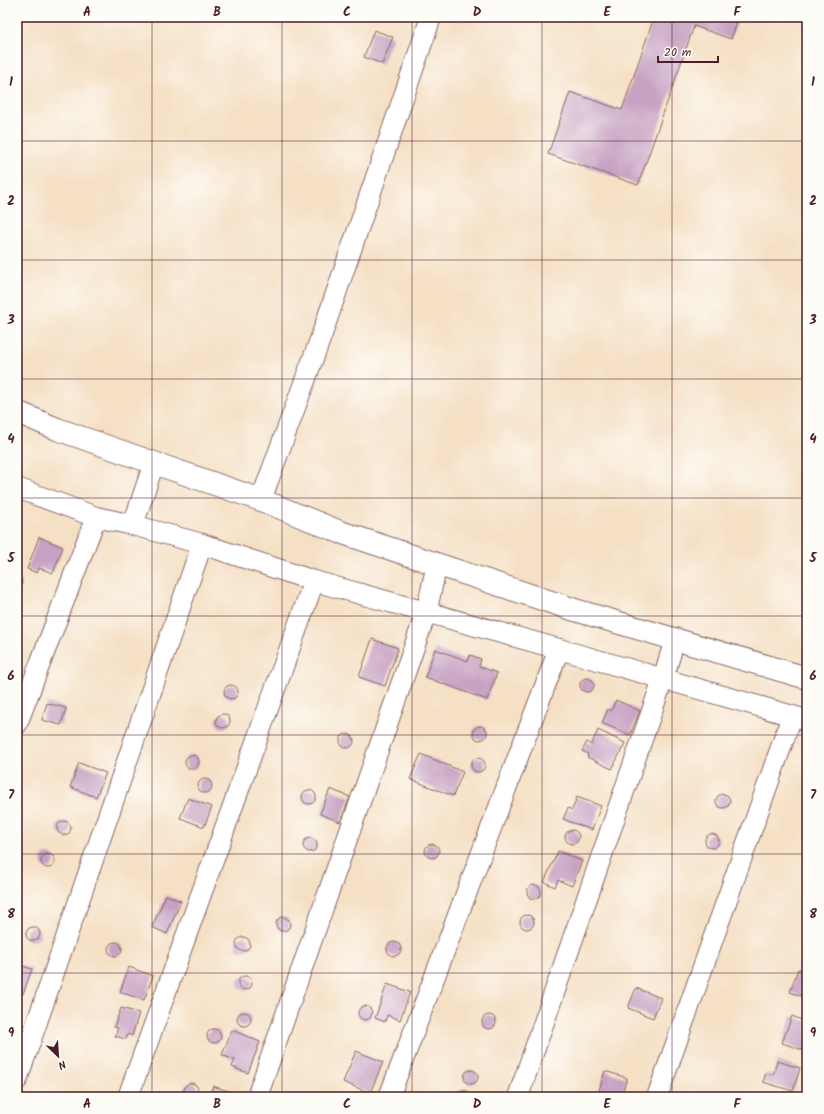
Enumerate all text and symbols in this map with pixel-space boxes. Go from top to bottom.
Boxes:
text: A [83,2,91,23]
text: B [213,2,221,23]
text: C [343,2,351,23]
text: D [473,2,482,23]
text: E [603,2,611,23]
text: F [733,2,741,23]
scale bar [658,38,718,64]
text: 20 m [664,43,692,62]
text: 1 [9,72,13,93]
text: 1 [811,72,815,93]
text: 2 [7,191,15,212]
text: 2 [809,191,817,212]
text: 3 [6,310,15,331]
text: 3 [808,310,817,331]
text: 4 [7,429,15,450]
text: 4 [809,429,817,450]
text: 5 [7,548,16,569]
text: 5 [809,548,818,569]
text: 6 [7,666,15,687]
text: 6 [809,666,817,687]
text: 7 [8,785,15,806]
text: 7 [810,785,817,806]
text: 8 [7,904,15,925]
text: 8 [809,904,817,925]
text: 9 [8,1023,15,1044]
text: 9 [810,1023,817,1044]
north arrow [38,1036,78,1076]
text: N [55,1055,69,1074]
text: A [83,1094,91,1114]
text: B [213,1094,221,1114]
text: C [343,1094,351,1114]
text: D [473,1094,482,1114]
text: E [603,1094,611,1114]
text: F [733,1094,741,1114]

